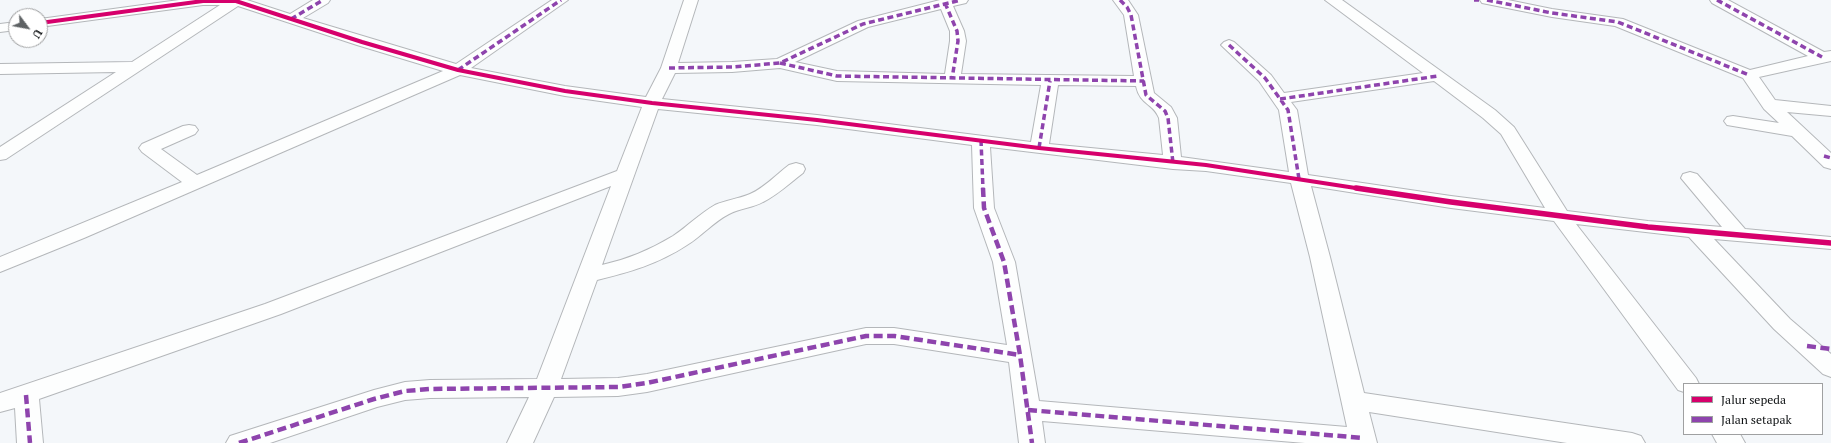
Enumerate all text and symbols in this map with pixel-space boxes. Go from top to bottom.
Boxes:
north arrow [8,8,48,48]
text: U [29,27,45,41]
legend [1683,383,1823,435]
text: Jalur sepeda [1721,392,1786,407]
text: Jalan setapak [1721,412,1792,427]

